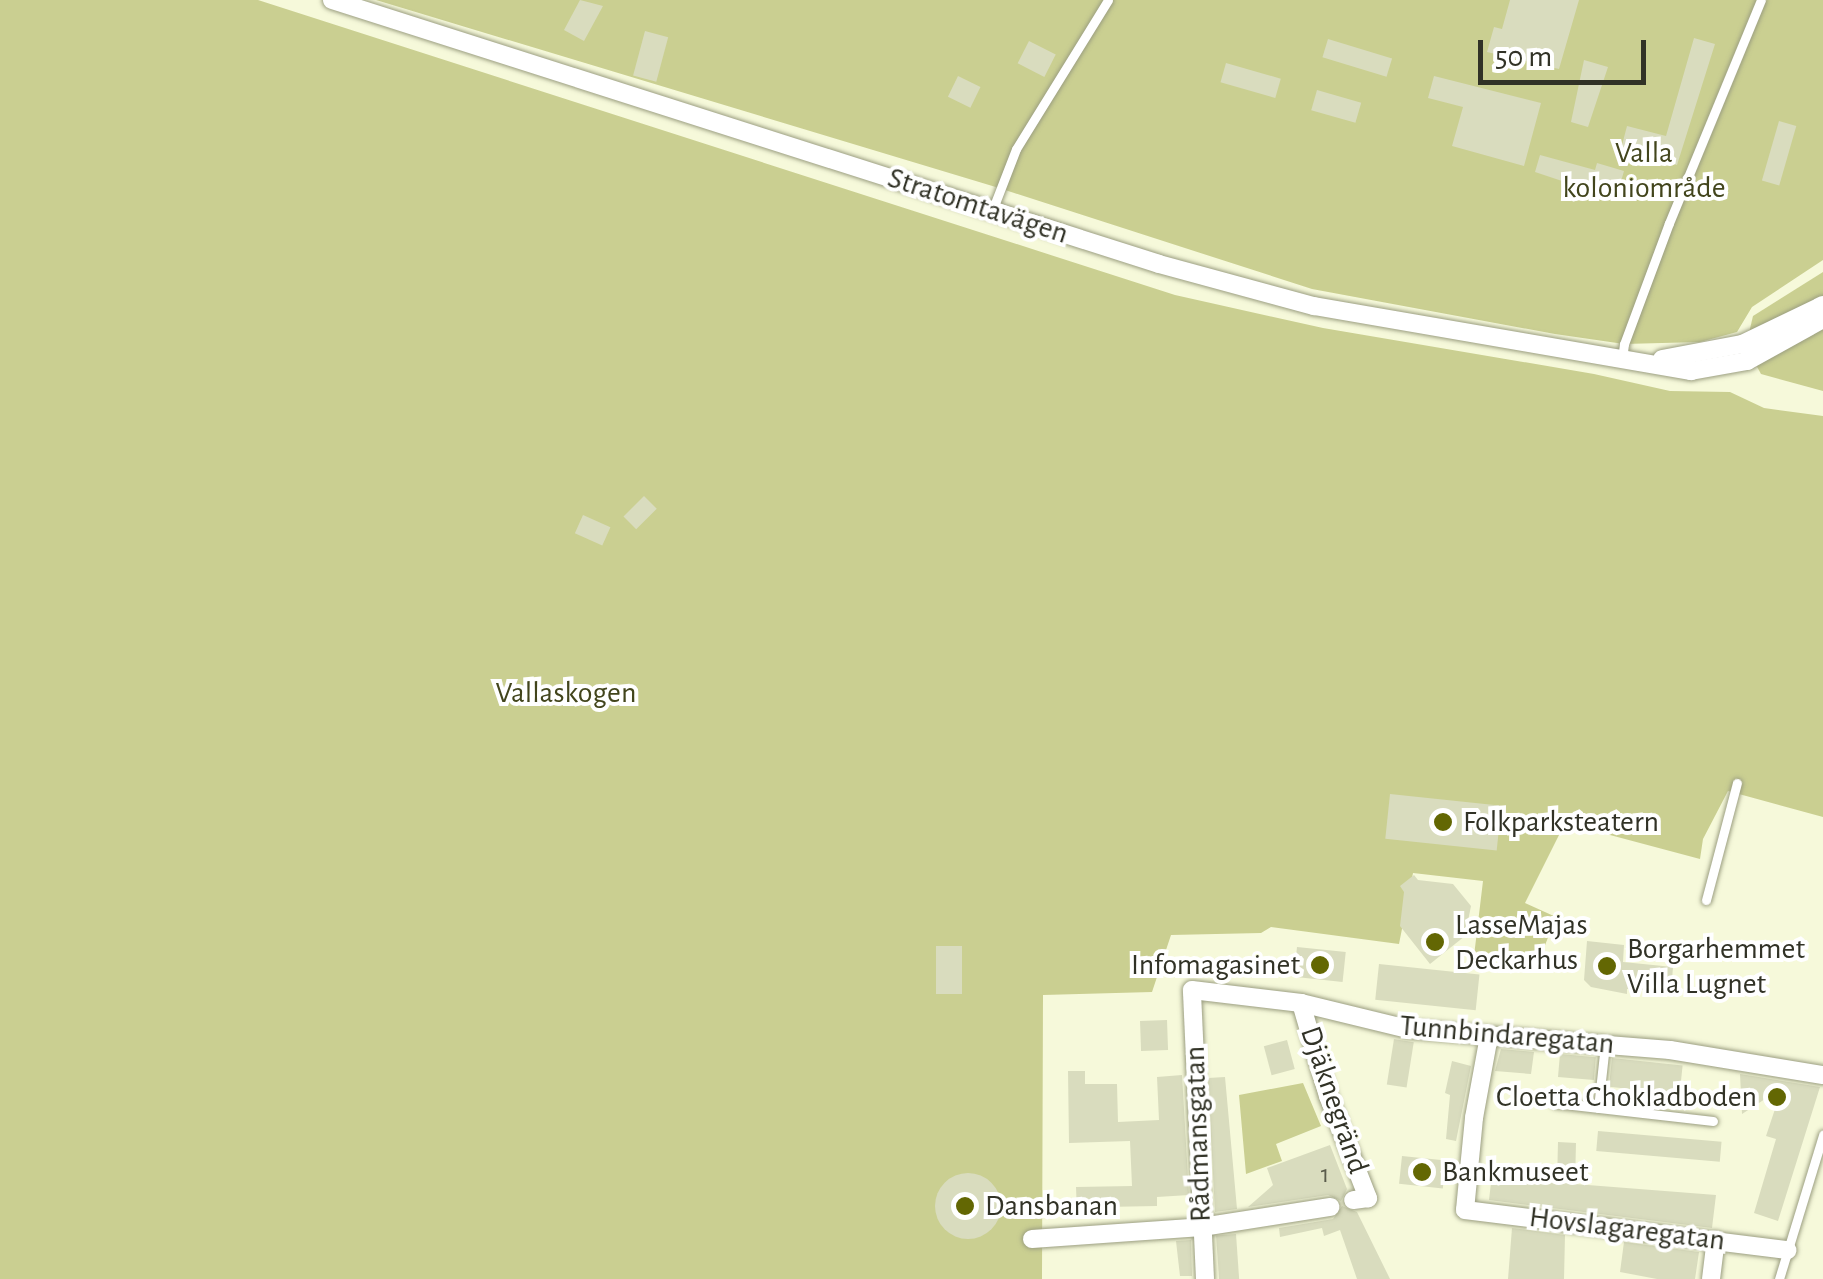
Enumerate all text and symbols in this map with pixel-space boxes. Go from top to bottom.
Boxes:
scale bar [1483,20,1650,82]
text: 50 m [1495,42,1552,72]
park label: Valla koloniområde [1562,135,1726,206]
street label: Stratomtavägen [883,160,1073,252]
park label: Vallaskogen [496,675,636,711]
place label: Folkparksteatern [1463,804,1659,840]
marker: Folkparksteatern [1432,811,1454,833]
place label: LasseMajas Deckarhus [1455,907,1588,978]
marker: LasseMajas Deckarhus [1424,931,1446,953]
place label: Borgarhemmet Villa Lugnet [1627,931,1805,1002]
place label: Infomagasinet [1131,947,1300,983]
marker: Infomagasinet [1309,954,1331,976]
marker: Borgarhemmet Villa Lugnet [1596,955,1618,977]
street label: Tunnbindaregatan [1398,1008,1616,1062]
street label: Djäknegränd [1292,1022,1376,1178]
street label: Rådmansgatan [1177,1045,1219,1223]
place label: Cloetta Chokladboden [1496,1079,1757,1115]
marker: Cloetta Chokladboden [1766,1086,1788,1108]
place label: Bankmuseet [1442,1154,1588,1190]
house number: 1 [1321,1160,1329,1190]
marker: Bankmuseet [1411,1161,1433,1183]
place label: Dansbanan [985,1188,1118,1224]
marker: Dansbanan [954,1195,976,1217]
street label: Hovslagaregatan [1527,1199,1727,1259]

